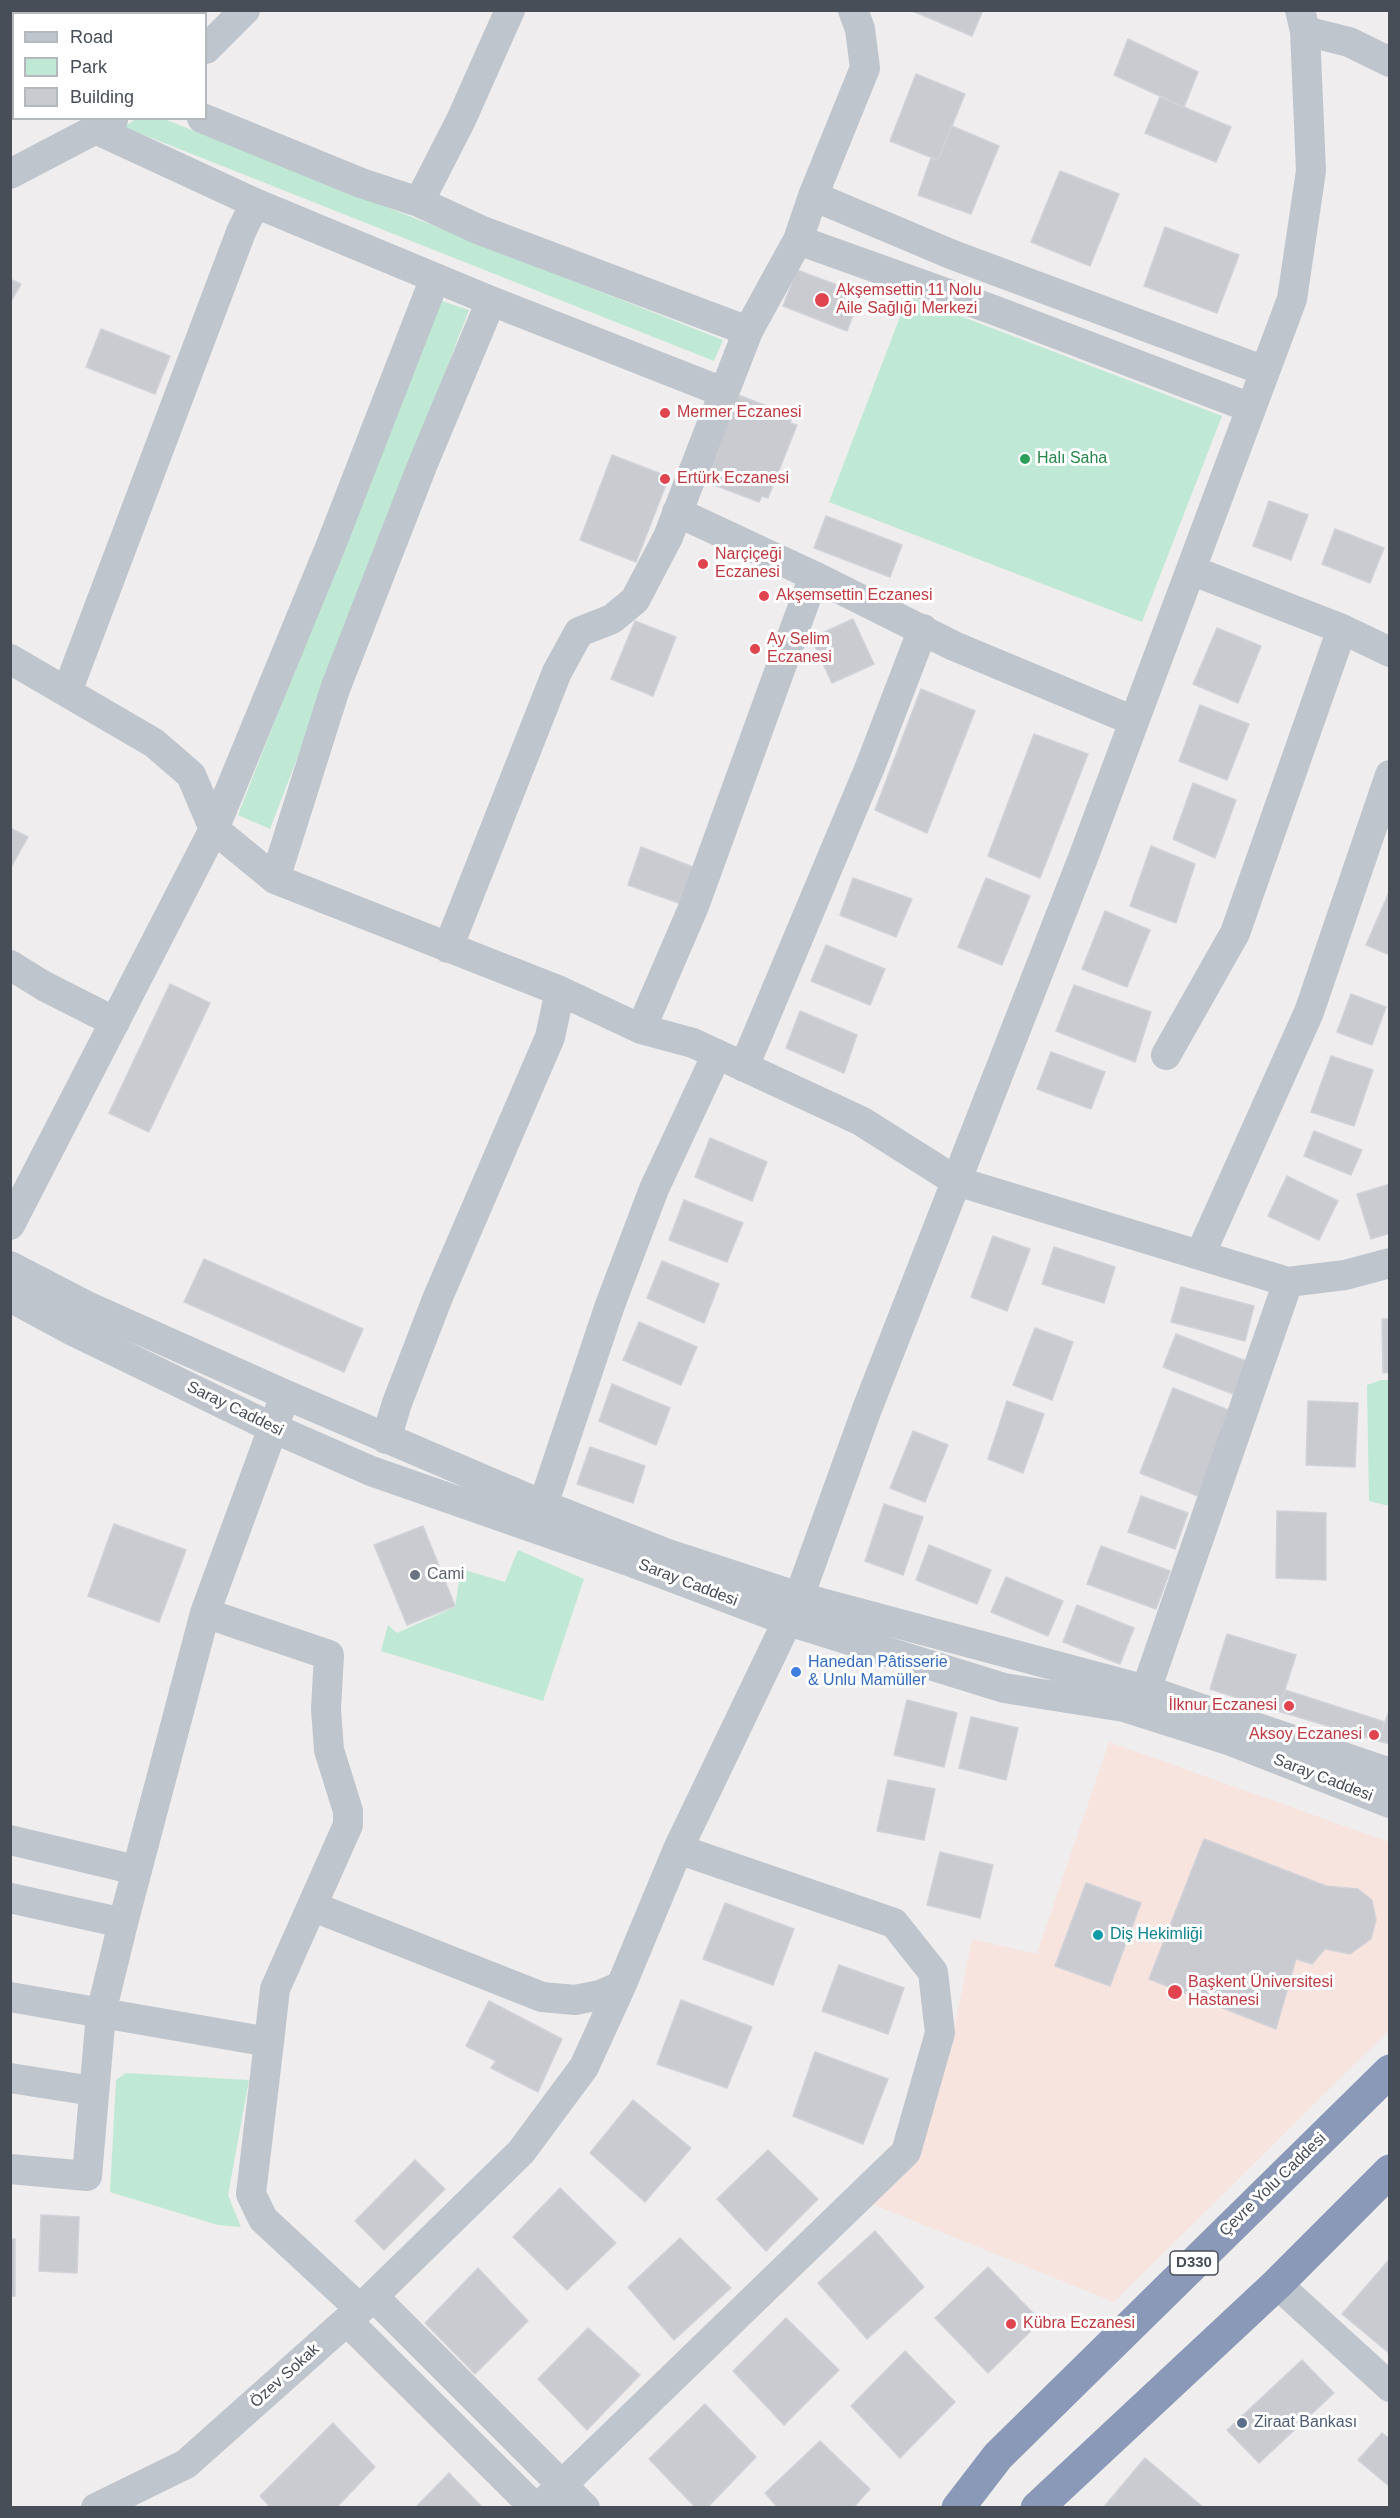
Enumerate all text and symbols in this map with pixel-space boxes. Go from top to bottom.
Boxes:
legend [12,12,207,120]
text: Road [70,27,113,47]
text: Park [70,57,107,77]
text: Building [70,87,134,107]
place label: Akşemsettin 11 Nolu Aile Sağlığı Merkezi [836,281,982,319]
marker: Akşemsettin 11 Nolu Aile Sağlığı Merkezi [813,291,831,309]
place label: Mermer Eczanesi [677,403,801,423]
marker: Mermer Eczanesi [658,406,672,420]
place label: Halı Saha [1037,449,1107,469]
marker: Halı Saha [1018,452,1032,466]
place label: Ertürk Eczanesi [677,469,789,489]
marker: Ertürk Eczanesi [658,472,672,486]
place label: Narçiçeği Eczanesi [715,545,782,583]
marker: Narçiçeği Eczanesi [696,557,710,571]
place label: Akşemsettin Eczanesi [776,586,933,606]
marker: Akşemsettin Eczanesi [757,589,771,603]
place label: Ay Selim Eczanesi [767,630,832,668]
marker: Ay Selim Eczanesi [748,642,762,656]
street label: Saray Caddesi [184,1377,286,1441]
street label: Saray Caddesi [636,1555,740,1611]
place label: Cami [427,1565,464,1585]
marker: Cami [408,1568,422,1582]
place label: Hanedan Pâtisserie & Unlu Mamüller [808,1653,948,1691]
marker: Hanedan Pâtisserie & Unlu Mamüller [789,1665,803,1679]
place label: İlknur Eczanesi [1169,1696,1277,1716]
marker: İlknur Eczanesi [1282,1699,1296,1713]
place label: Aksoy Eczanesi [1249,1725,1362,1745]
marker: Aksoy Eczanesi [1367,1728,1381,1742]
street label: Saray Caddesi [1271,1750,1375,1806]
place label: Diş Hekimliği [1110,1925,1202,1945]
marker: Diş Hekimliği [1091,1928,1105,1942]
place label: Başkent Üniversitesi Hastanesi [1188,1973,1333,2011]
marker: Başkent Üniversitesi Hastanesi [1166,1983,1184,2001]
street label: Çevre Yolu Caddesi [1216,2129,1330,2241]
road number: D330 [1170,2251,1218,2275]
place label: Kübra Eczanesi [1023,2314,1135,2334]
marker: Kübra Eczanesi [1004,2317,1018,2331]
street label: Özev Sokak [247,2340,323,2412]
place label: Ziraat Bankası [1254,2413,1357,2433]
marker: Ziraat Bankası [1235,2416,1249,2430]

